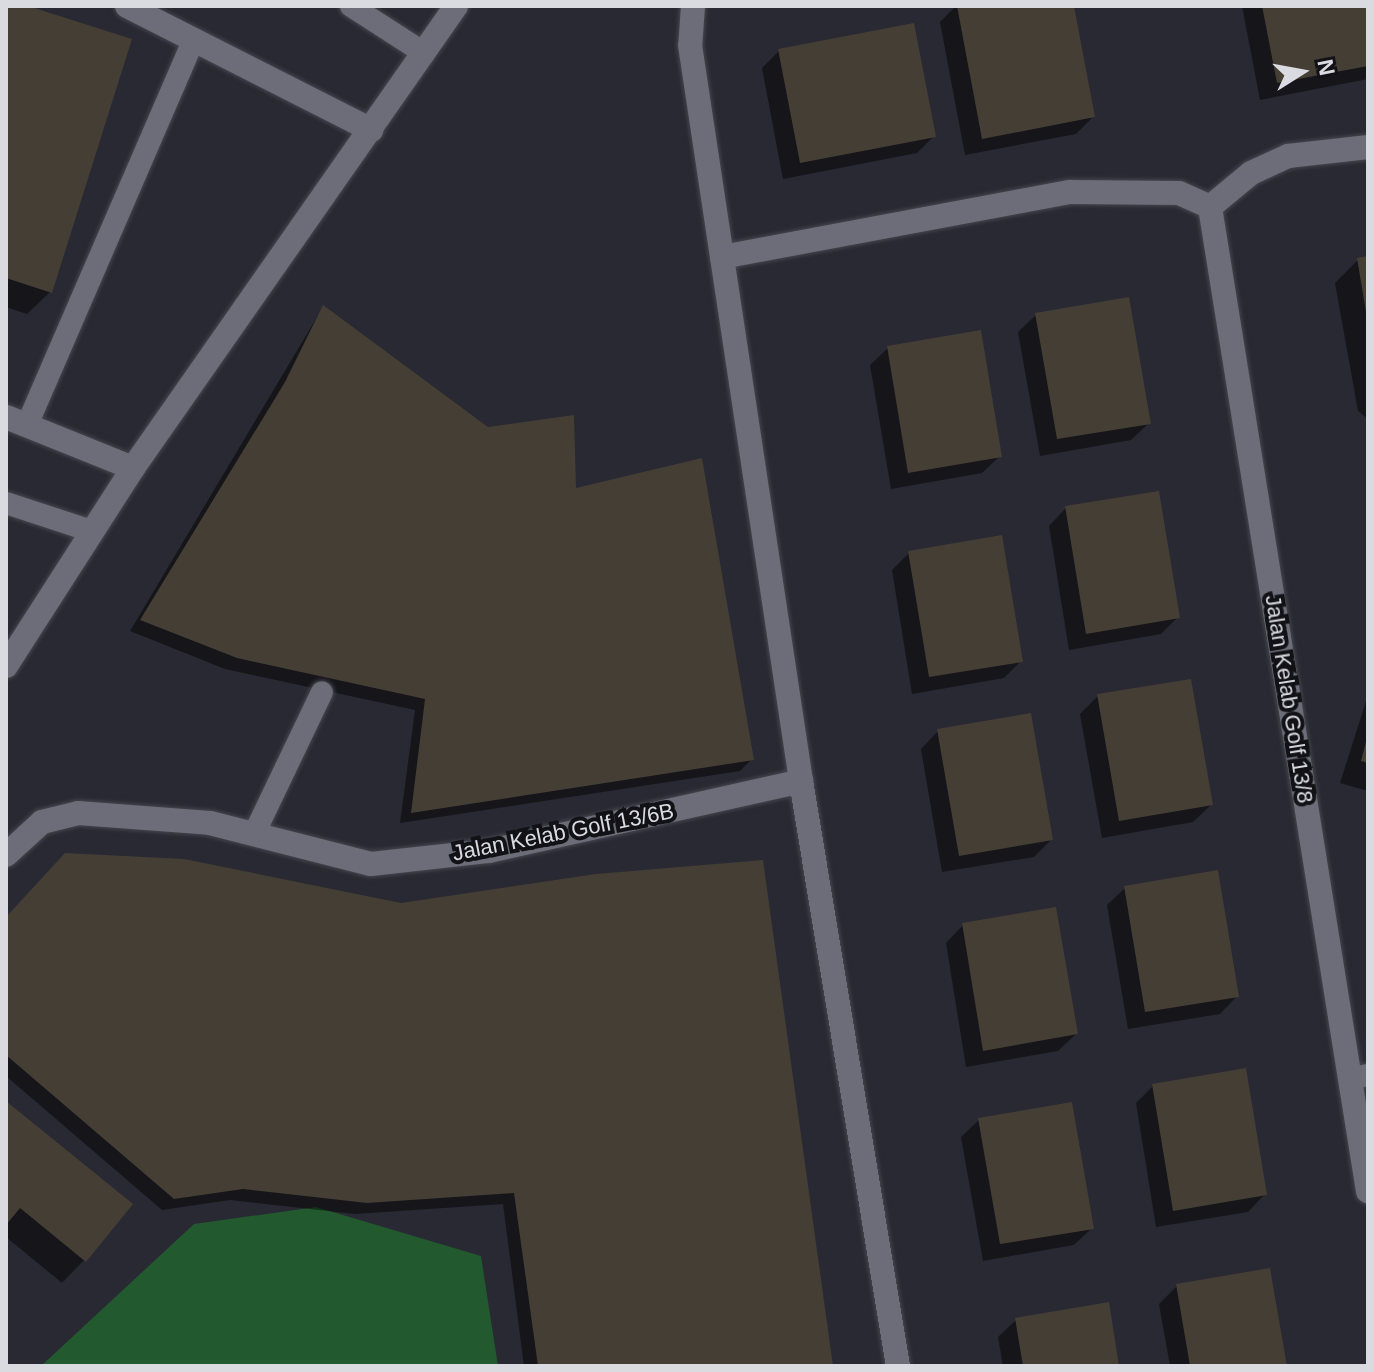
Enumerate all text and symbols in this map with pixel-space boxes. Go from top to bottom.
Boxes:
north arrow [1262,32,1342,112]
text: N [1312,57,1340,78]
street label: Jalan Kelab Golf 13/8 [1260,593,1318,805]
street label: Jalan Kelab Golf 13/6B [450,798,676,866]

